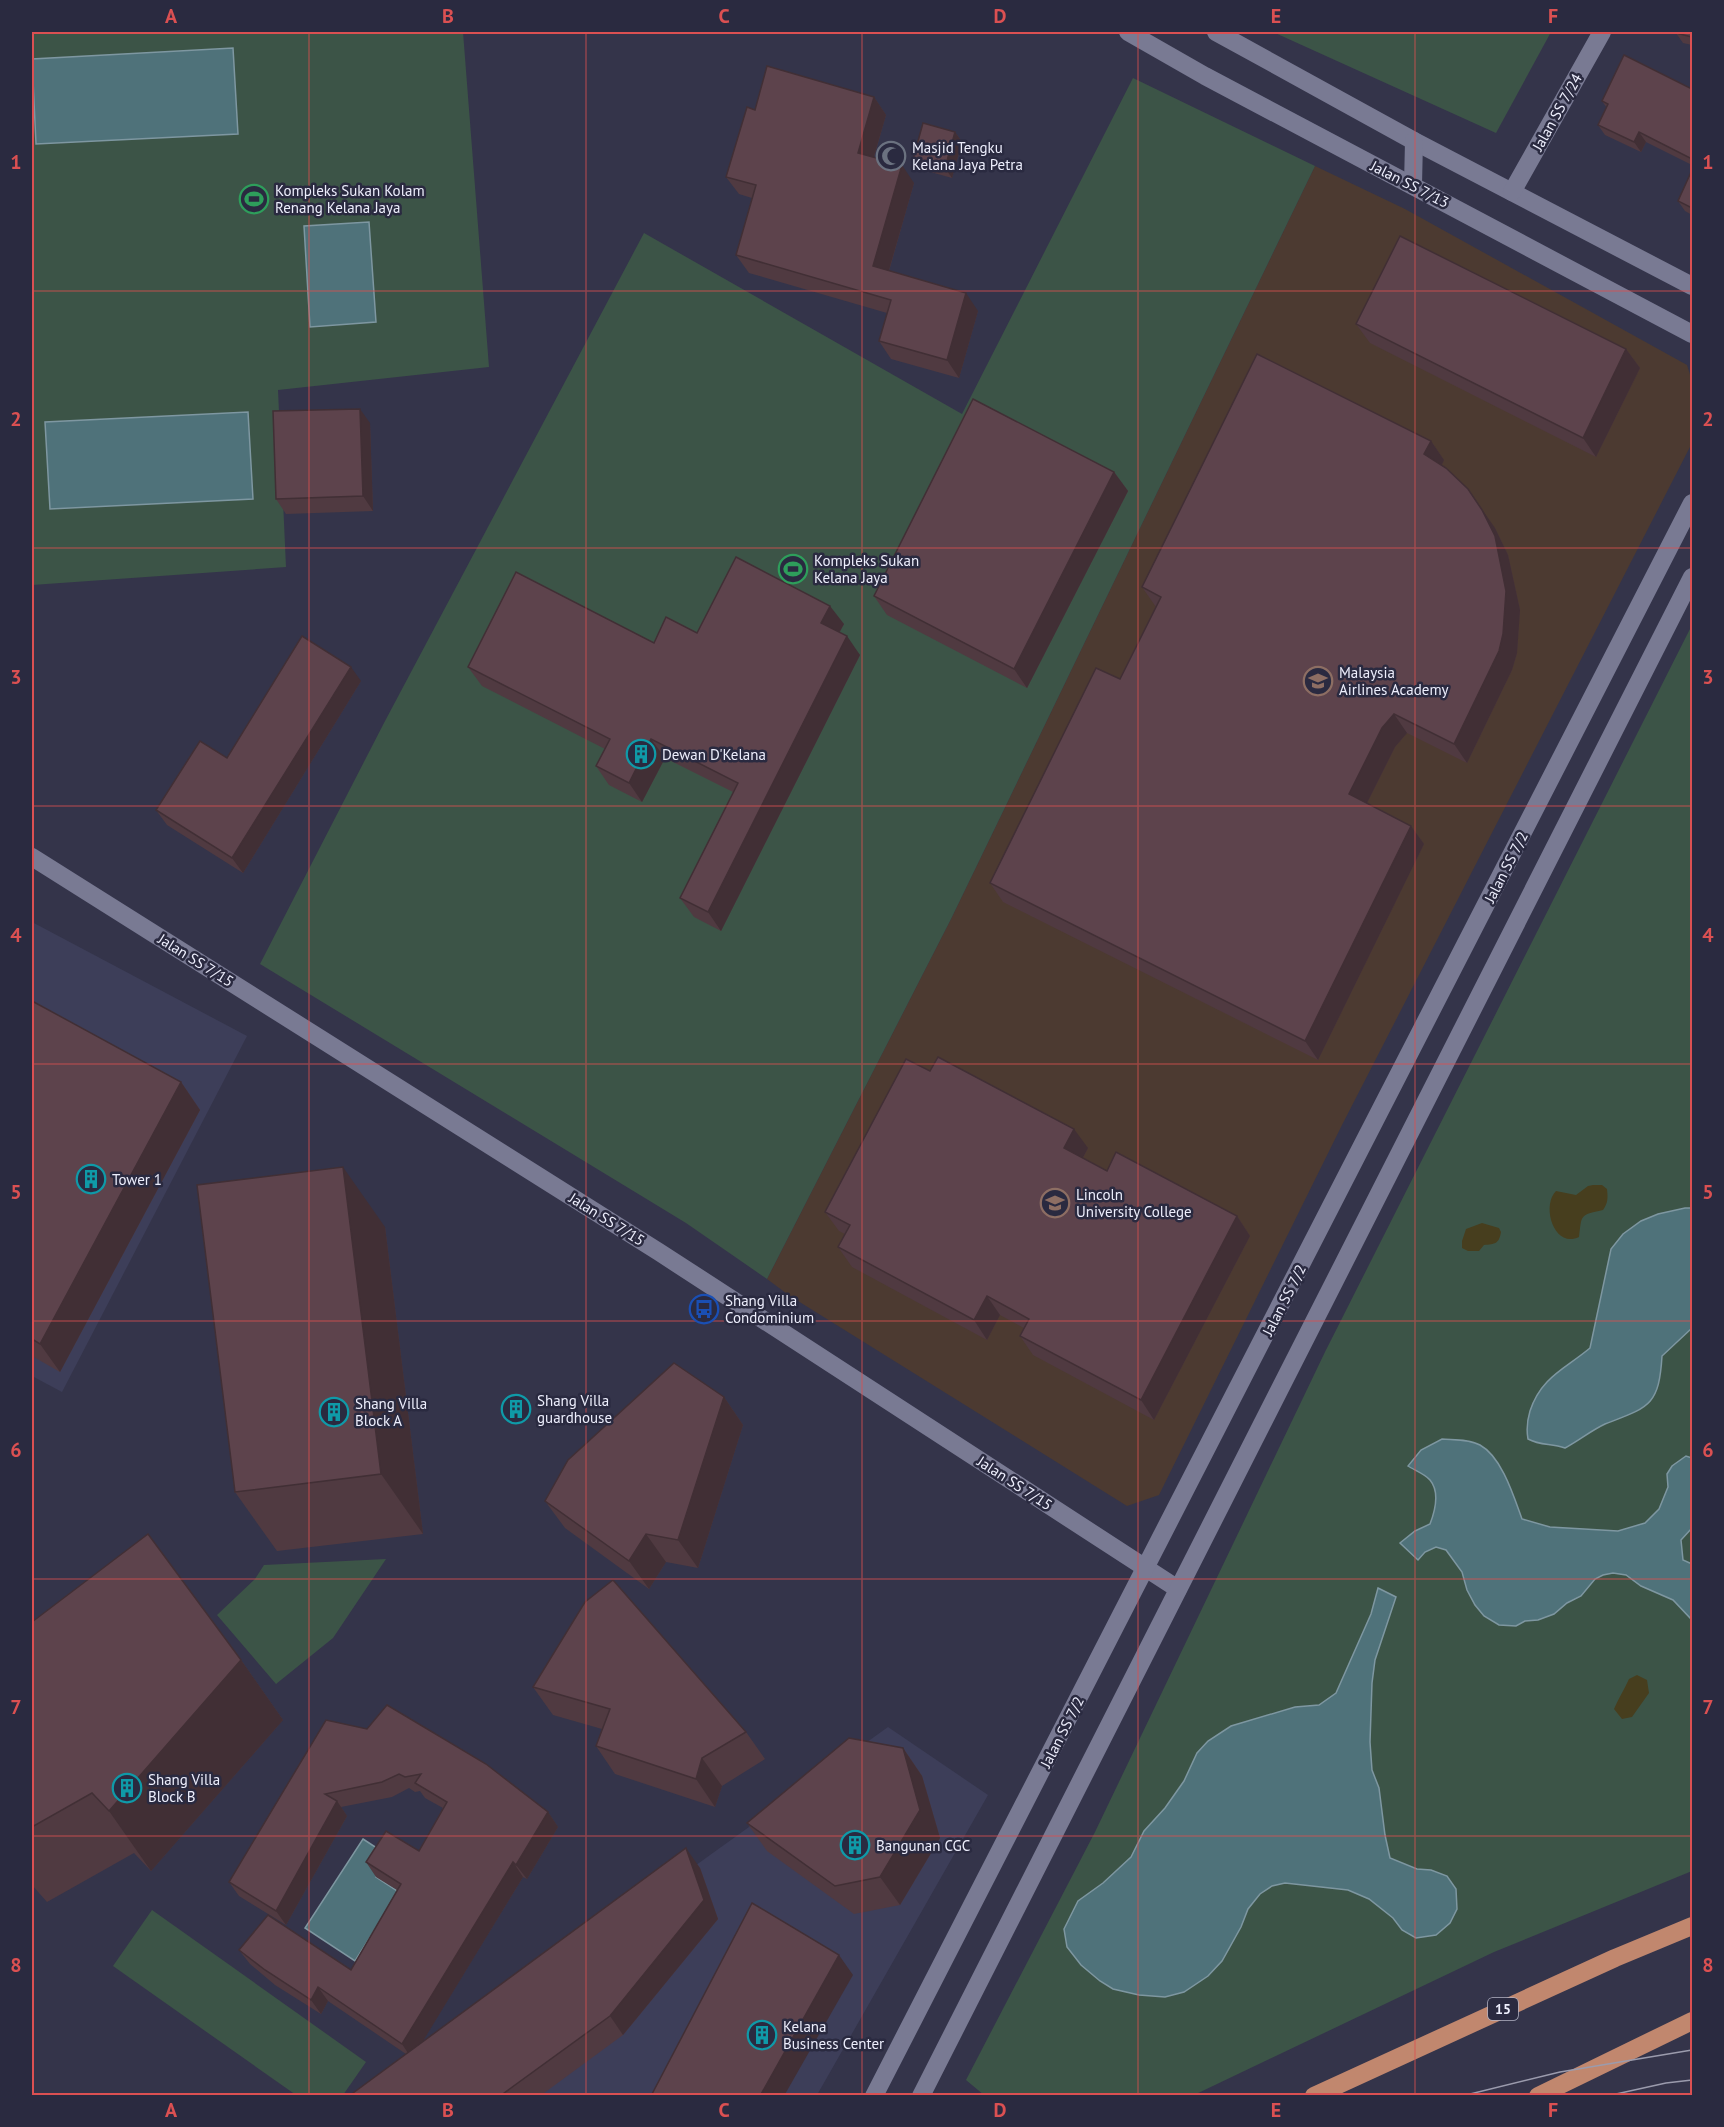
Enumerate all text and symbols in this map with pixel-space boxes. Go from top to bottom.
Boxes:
text: A [165,3,178,29]
text: B [442,3,454,29]
text: C [718,3,730,29]
text: D [994,3,1007,29]
text: E [1271,3,1281,29]
text: F [1548,3,1558,29]
street label: Jalan SS 7/24 [1527,70,1586,155]
place label: Masjid Tengku Kelana Jaya Petra [912,138,1023,174]
mosque icon: Masjid Tengku Kelana Jaya Petra [875,140,907,172]
text: 1 [10,149,22,175]
text: 1 [1702,149,1714,175]
street label: Jalan SS 7/13 [1367,156,1452,212]
place label: Kompleks Sukan Kolam Renang Kelana Jaya [275,181,425,217]
sports icon: Kompleks Sukan Kolam Renang Kelana Jaya [238,183,270,215]
text: 2 [10,406,22,432]
text: 2 [1702,406,1714,432]
place label: Kompleks Sukan Kelana Jaya [814,551,919,587]
sports icon: Kompleks Sukan Kelana Jaya [777,553,809,585]
place label: Malaysia Airlines Academy [1339,663,1449,699]
text: 3 [10,664,22,690]
text: 3 [1702,664,1714,690]
school or university icon: Malaysia Airlines Academy [1302,665,1334,697]
building icon: Dewan D'Kelana [625,738,657,770]
place label: Dewan D'Kelana [662,745,766,764]
street label: Jalan SS 7/2 [1480,828,1532,907]
text: 4 [10,922,22,948]
text: 4 [1702,922,1714,948]
street label: Jalan SS 7/15 [154,929,237,991]
building icon: Tower 1 [75,1163,107,1195]
place label: Tower 1 [112,1170,162,1189]
text: 5 [10,1179,22,1205]
text: 5 [1702,1179,1714,1205]
place label: Lincoln University College [1076,1185,1192,1221]
school or university icon: Lincoln University College [1039,1187,1071,1219]
street label: Jalan SS 7/15 [565,1188,648,1250]
street label: Jalan SS 7/2 [1258,1261,1310,1340]
place label: Shang Villa Condominium [725,1291,814,1327]
bus stop icon: Shang Villa Condominium [688,1293,720,1325]
place label: Shang Villa guardhouse [537,1391,612,1427]
building icon: Shang Villa guardhouse [500,1393,532,1425]
place label: Shang Villa Block A [355,1394,427,1430]
building icon: Shang Villa Block A [318,1396,350,1428]
text: 6 [10,1437,22,1463]
text: 6 [1702,1437,1714,1463]
street label: Jalan SS 7/15 [973,1451,1056,1514]
street label: Jalan SS 7/2 [1036,1693,1088,1772]
text: 7 [10,1694,22,1720]
text: 7 [1702,1694,1714,1720]
place label: Shang Villa Block B [148,1770,220,1806]
building icon: Shang Villa Block B [111,1772,143,1804]
building icon: Bangunan CGC [839,1829,871,1861]
place label: Bangunan CGC [876,1836,970,1855]
text: 8 [10,1952,22,1978]
text: 8 [1702,1952,1714,1978]
road number: 15 [1488,1998,1518,2020]
place label: Kelana Business Center [783,2017,884,2053]
building icon: Kelana Business Center [746,2019,778,2051]
text: A [165,2097,178,2123]
text: B [442,2097,454,2123]
text: C [718,2097,730,2123]
text: D [994,2097,1007,2123]
text: E [1271,2097,1281,2123]
text: F [1548,2097,1558,2123]

